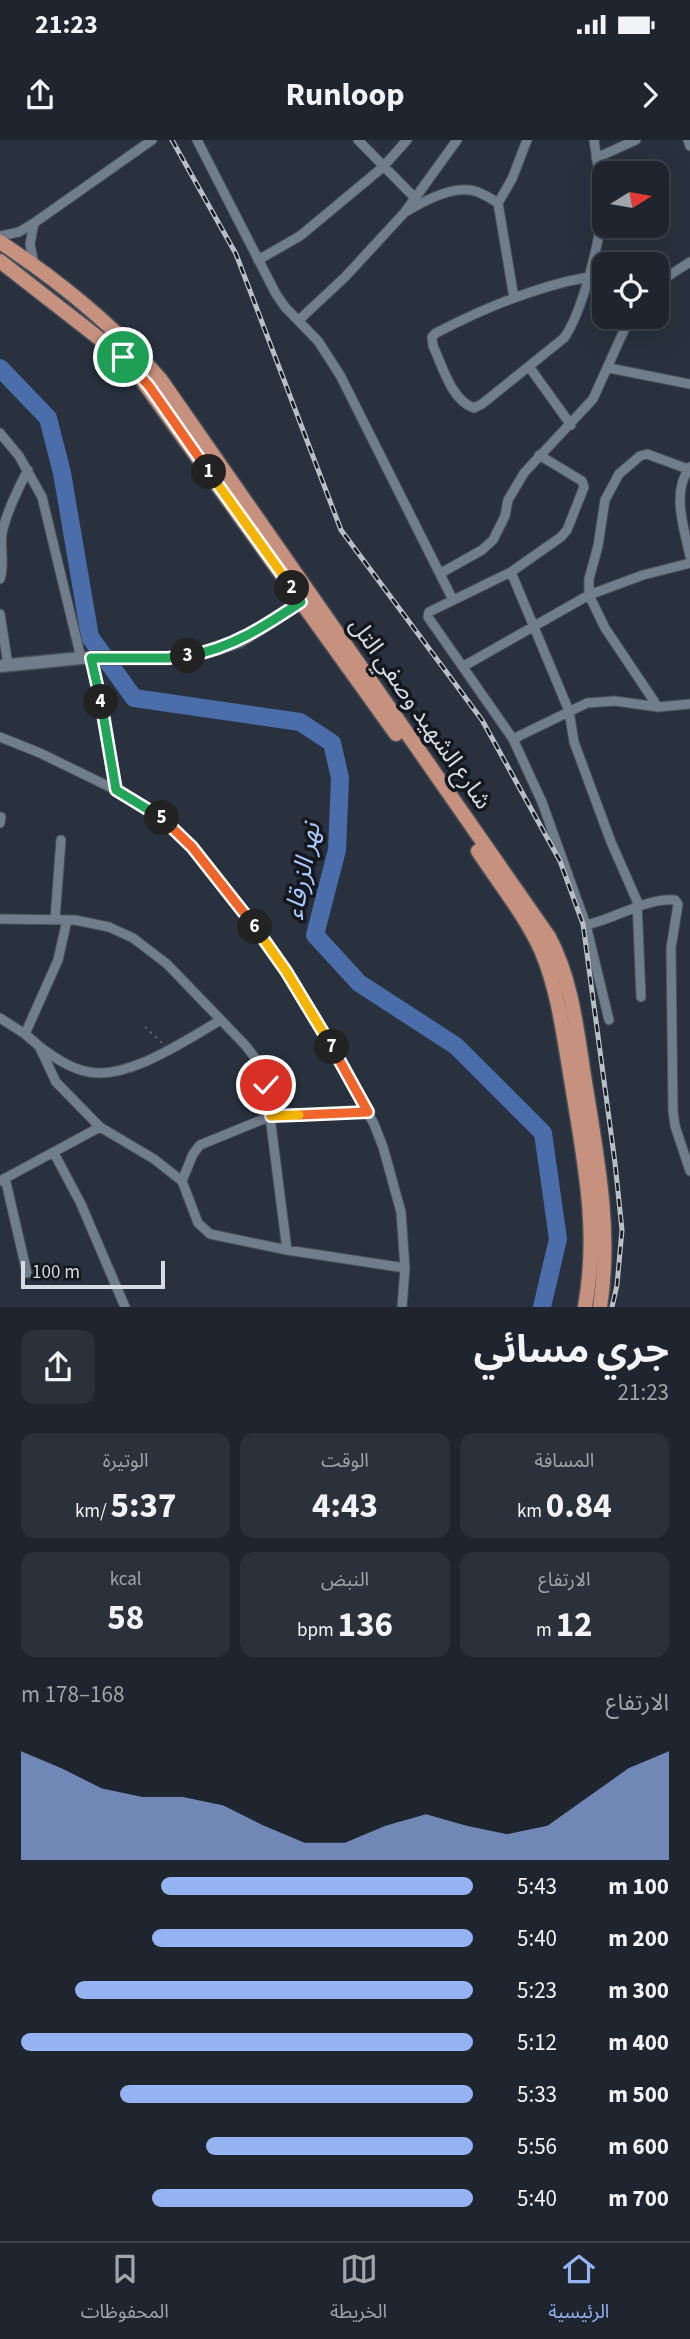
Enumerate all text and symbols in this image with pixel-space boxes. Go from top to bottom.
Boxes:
text: 21:23 [35,6,98,43]
text: Runloop [285,72,405,118]
icon: share [21,76,59,114]
icon: forward [631,76,669,114]
north arrow [592,161,668,238]
map controls [592,161,669,329]
button: locate [592,252,669,329]
pin [93,327,153,387]
icon: arrive [104,338,142,376]
pin: 1 [192,454,227,490]
text: 1 [203,458,214,485]
pin: 2 [274,570,310,606]
text: 2 [286,574,297,601]
street label: شارع الشهيد وصفي التل [340,610,500,817]
pin: 3 [170,638,206,674]
text: 3 [182,642,193,669]
pin: 4 [84,684,119,720]
text: 4 [95,688,106,715]
pin: 5 [144,800,180,836]
text: 5 [156,804,167,831]
water label: نهر الزرقاء [275,817,330,923]
pin: 6 [238,910,272,944]
text: 6 [249,913,260,940]
pin: 7 [314,1030,350,1065]
text: 7 [326,1033,337,1060]
pin [236,1055,296,1115]
icon: check [247,1066,285,1104]
scale bar [21,1258,164,1289]
text: 100 m [32,1259,80,1286]
text: جري مسائي [474,1323,669,1377]
button: share [21,1330,95,1404]
text: 21:23 [618,1376,669,1409]
text: الوتيرة [103,1448,149,1475]
text: الوقت [321,1448,369,1475]
text: المسافة [534,1448,594,1475]
text: 5:37 [111,1481,176,1531]
text: 4:43 [312,1481,378,1531]
text: 0.84 [546,1481,612,1531]
text: /km [75,1498,111,1525]
text: km [517,1498,546,1525]
text: kcal [110,1566,142,1593]
text: النبض [321,1567,369,1594]
text: الارتفاع [538,1567,590,1594]
text: 58 [107,1593,144,1643]
text: 136 [338,1600,393,1650]
text: 12 [556,1600,593,1650]
text: bpm [297,1617,338,1644]
text: m [536,1617,556,1644]
text: 168–178 m [21,1678,124,1711]
text: الارتفاع [606,1686,669,1719]
text: 5:43 [517,1870,557,1903]
text: 100 m [608,1870,669,1903]
text: 5:40 [517,1922,557,1955]
text: 200 m [608,1922,669,1955]
text: 5:23 [517,1974,557,2007]
text: 300 m [608,1974,669,2007]
text: 5:12 [517,2026,557,2059]
text: 400 m [608,2026,669,2059]
text: 5:33 [517,2078,557,2111]
text: 500 m [608,2078,669,2111]
text: 5:56 [517,2130,557,2163]
text: 600 m [608,2130,669,2163]
text: 5:40 [517,2182,557,2215]
text: 700 m [608,2182,669,2215]
tab: المحفوظات [81,2250,169,2332]
tab: الخريطة [330,2250,387,2332]
tab: الرئيسية [548,2250,609,2332]

